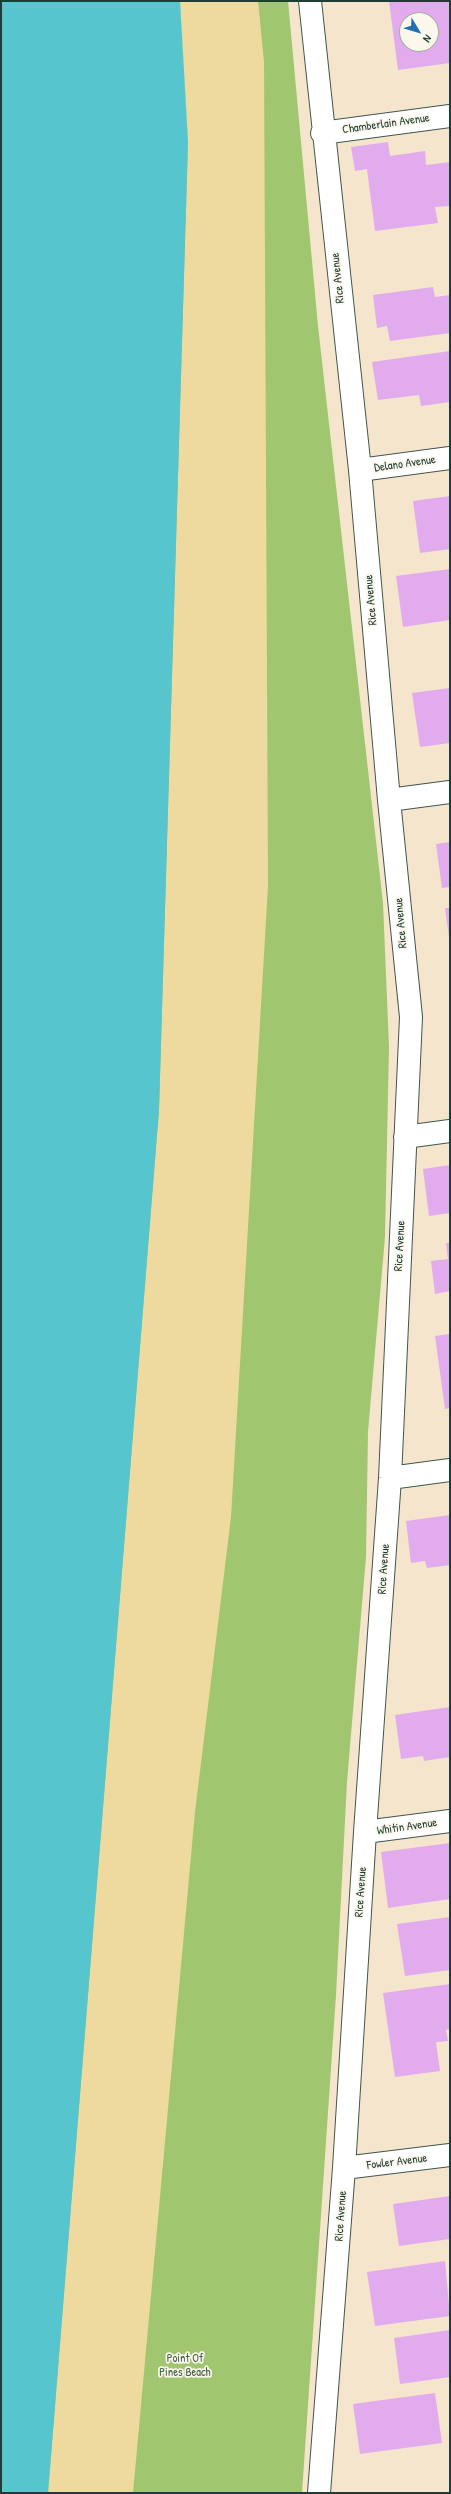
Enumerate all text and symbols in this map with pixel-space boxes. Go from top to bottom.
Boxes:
north arrow [399,12,439,52]
text: N [420,32,435,45]
street label: Chamberlain Avenue [341,111,431,137]
street label: Rice Avenue [328,252,348,304]
street label: Delano Avenue [373,453,437,475]
street label: Rice Avenue [362,574,380,626]
street label: Rice Avenue [392,897,410,949]
street label: Rice Avenue [391,1220,409,1272]
street label: Rice Avenue [375,1543,393,1595]
street label: Whitin Avenue [376,1816,438,1838]
street label: Rice Avenue [352,1866,370,1918]
street label: Fowler Avenue [366,2151,428,2173]
street label: Rice Avenue [332,2190,350,2242]
park label: Point Of Pines Beach [159,2352,211,2380]

